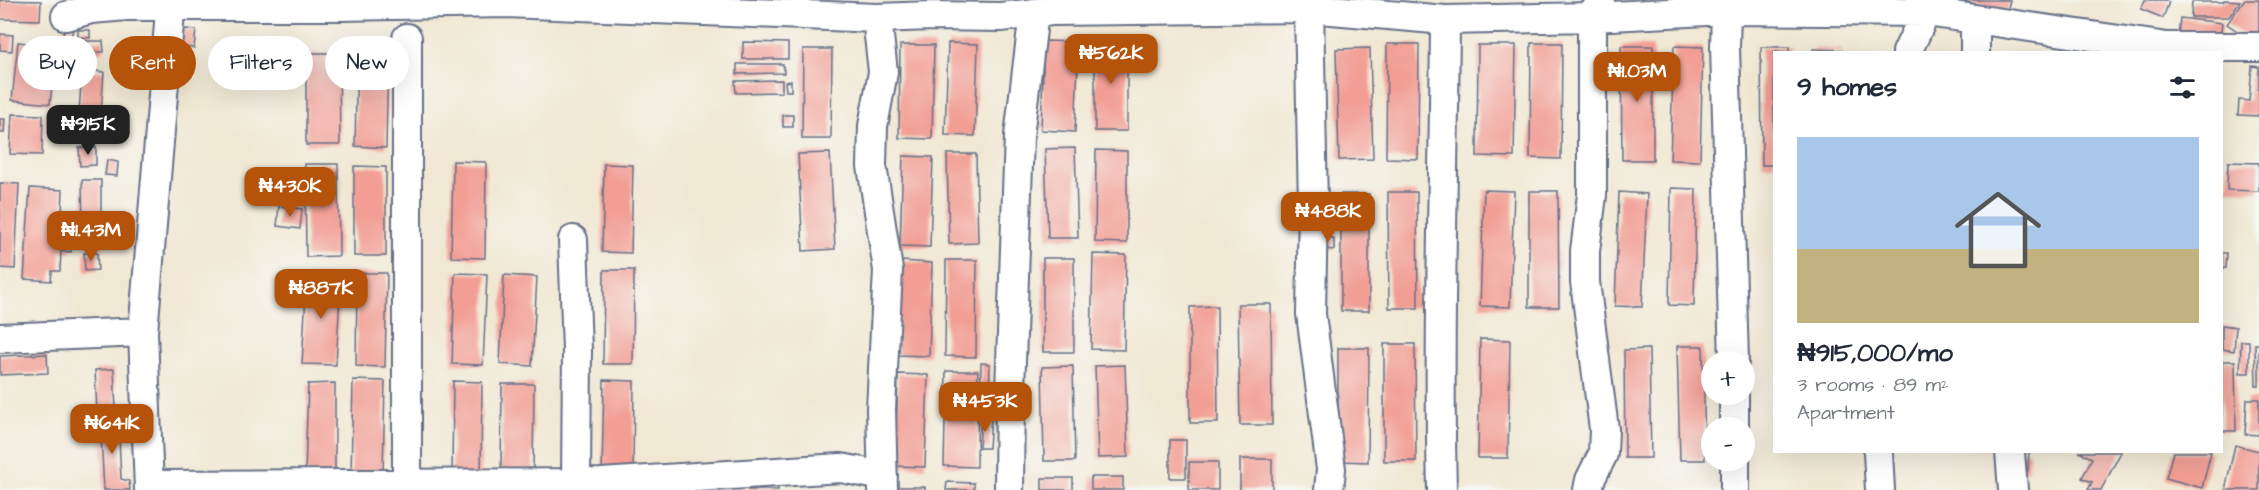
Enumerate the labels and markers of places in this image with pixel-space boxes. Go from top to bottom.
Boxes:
pin: ₦562K [1069,34,1153,85]
pin: ₦1.03M [1588,52,1686,103]
pin: ₦915K [46,105,130,156]
pin: ₦430K [248,167,332,218]
pin: ₦488K [1286,192,1370,243]
pin: ₦1.43M [42,211,140,262]
pin: ₦887K [279,269,363,320]
pin: ₦453K [943,382,1027,433]
pin: ₦641K [70,404,154,455]

